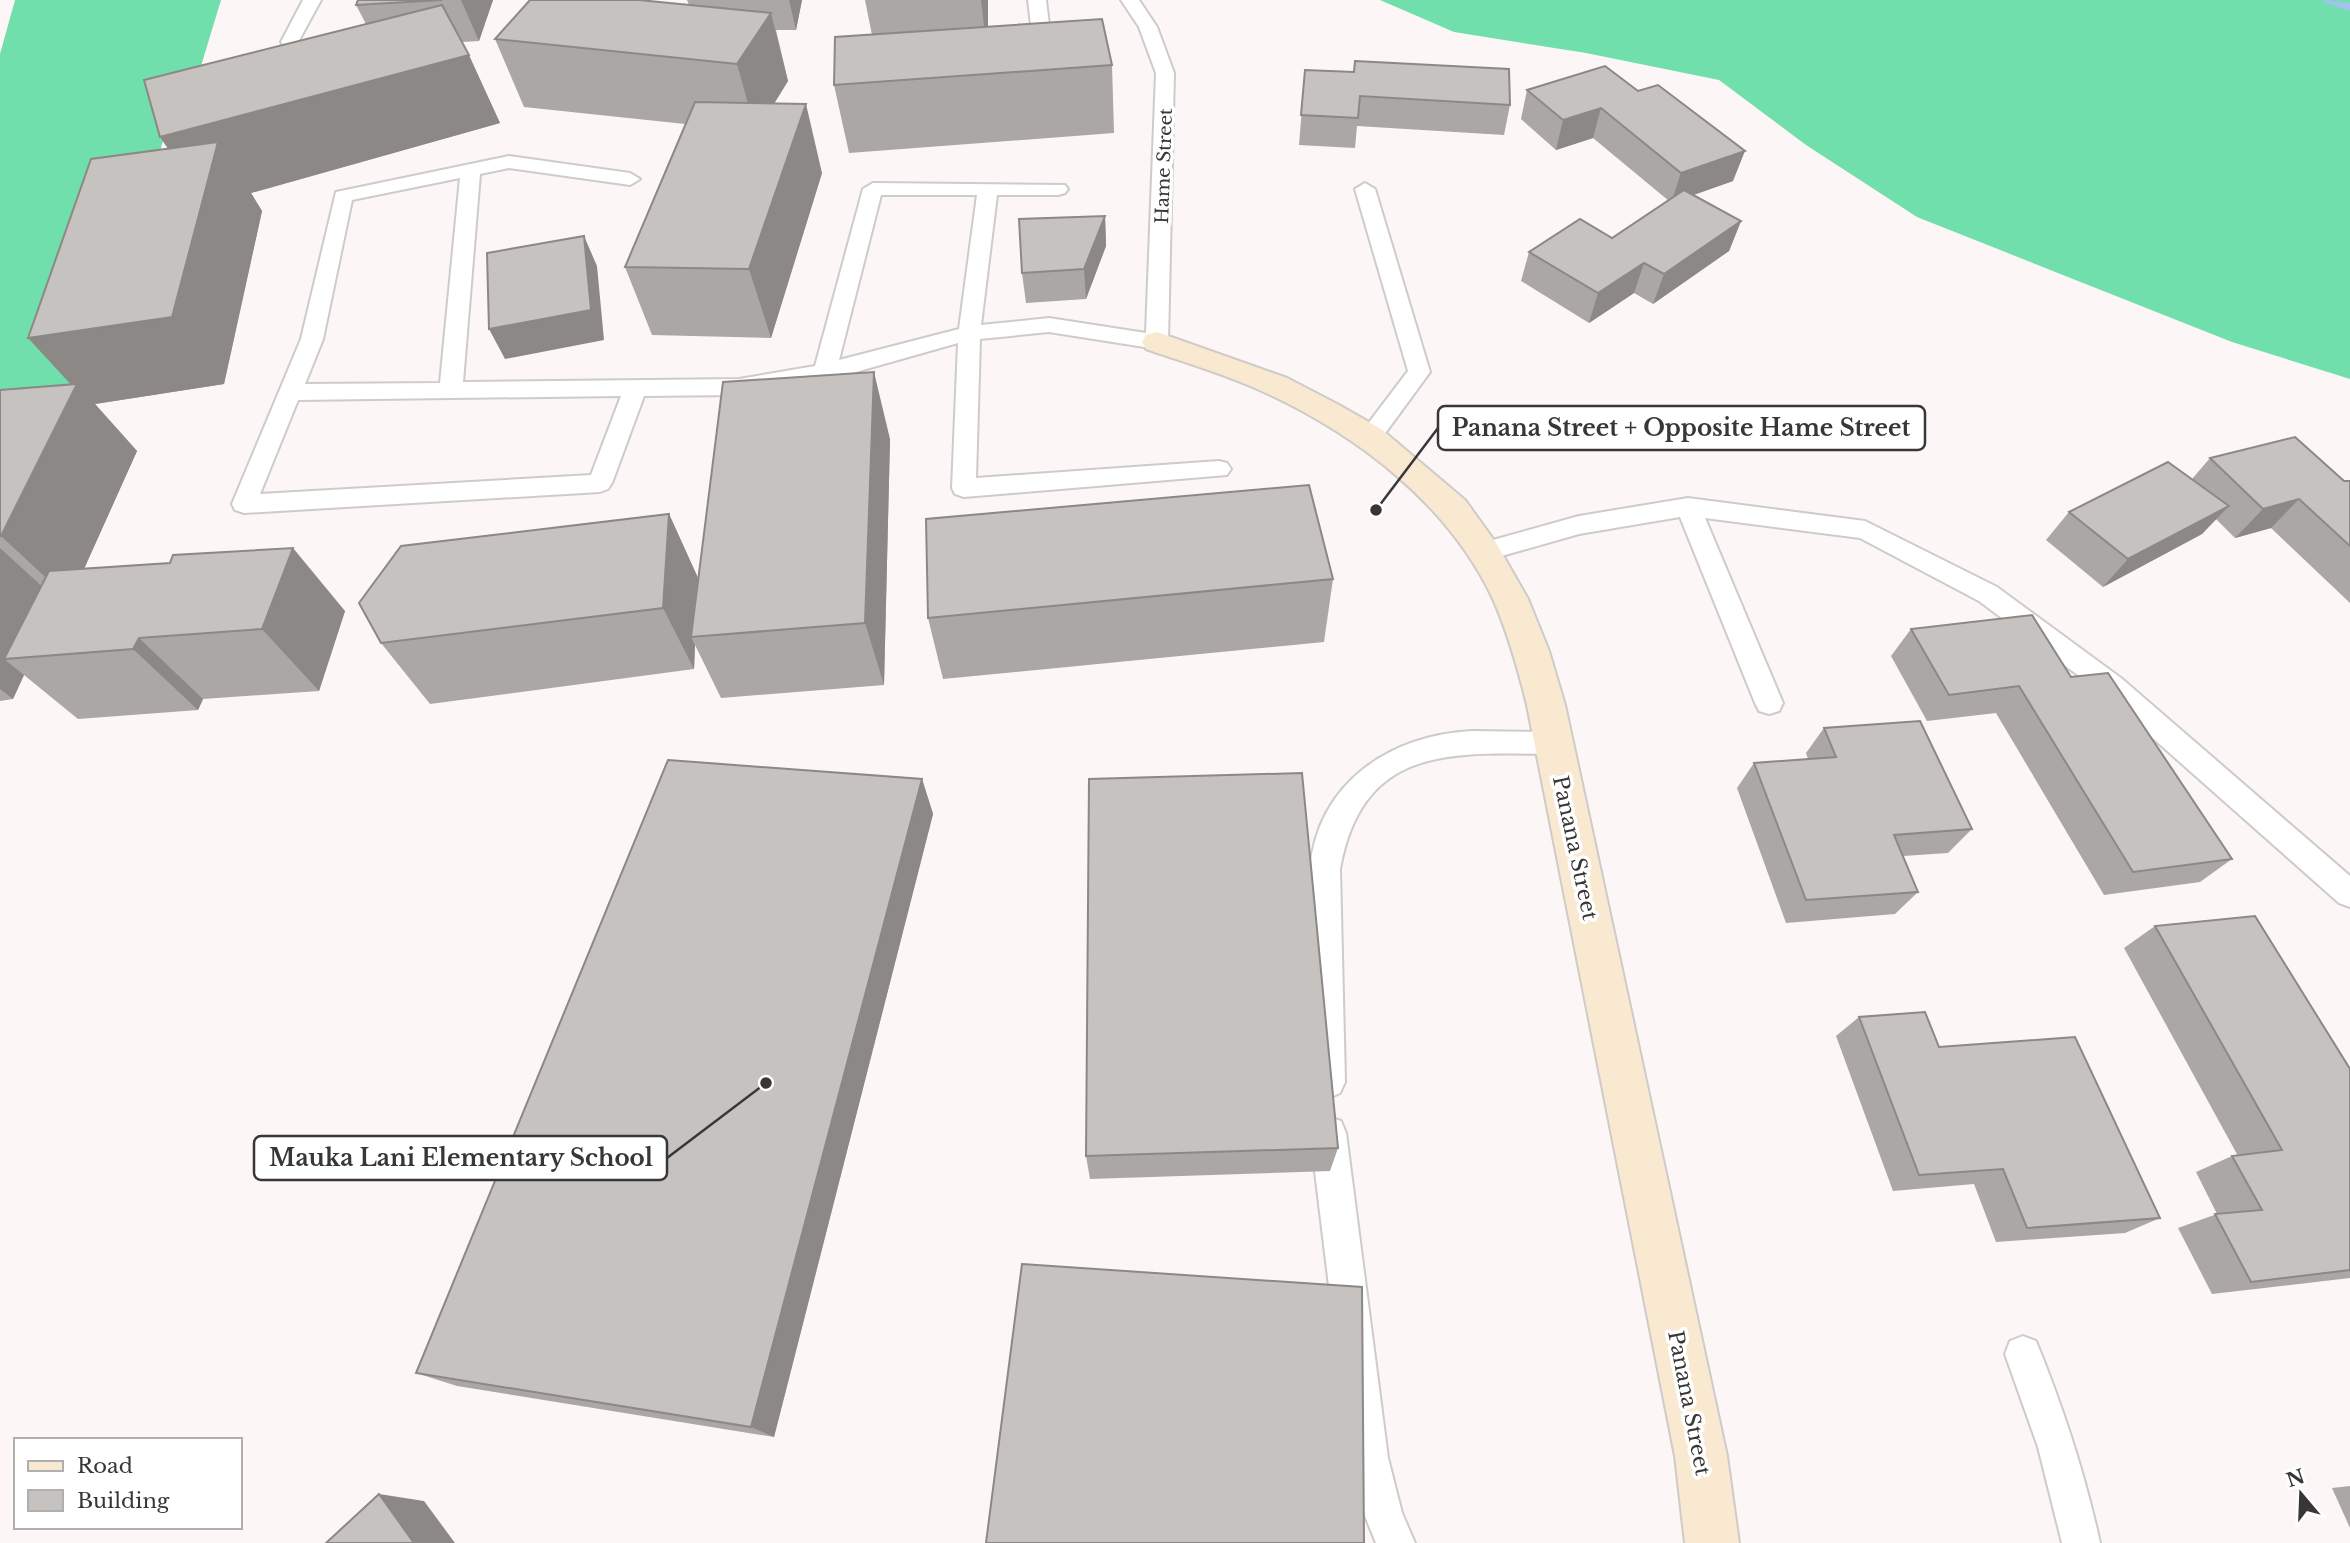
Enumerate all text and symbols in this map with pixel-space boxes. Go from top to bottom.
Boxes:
street label: Hame Street [1151,108,1177,224]
callout: Panana Street + Opposite Hame Street [1438,406,1925,450]
text: Panana Street + Opposite Hame Street [1452,414,1911,442]
street label: Panana Street [1547,773,1603,923]
callout: Mauka Lani Elementary School [254,1136,667,1180]
text: Mauka Lani Elementary School [269,1144,653,1172]
street label: Panana Street [1662,1328,1716,1478]
legend [14,1438,242,1529]
text: Road [77,1453,133,1479]
north arrow [2266,1459,2336,1529]
text: N [2283,1465,2308,1492]
text: Building [77,1488,170,1514]

